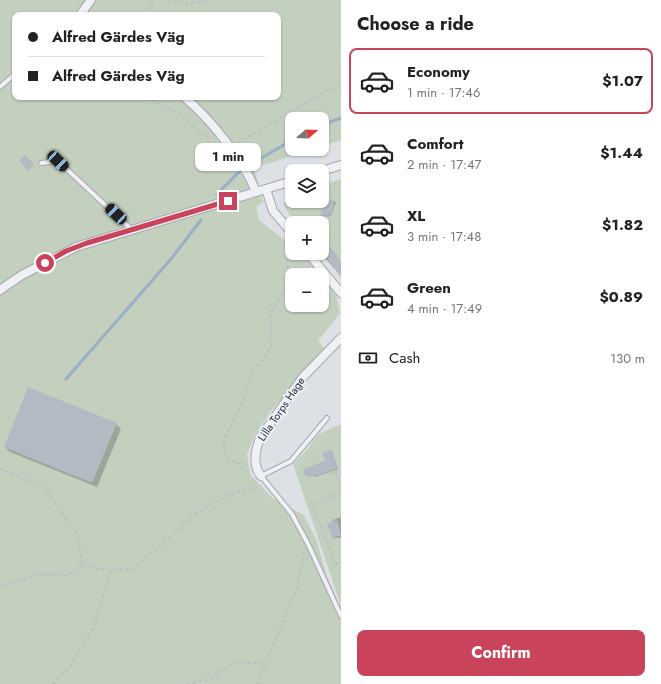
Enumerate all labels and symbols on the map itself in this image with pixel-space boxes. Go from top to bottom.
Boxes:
north arrow [285,112,329,156]
callout: 1 min [195,143,261,171]
car [45,148,71,174]
route end [219,192,237,210]
car [103,201,129,227]
route start [36,254,54,272]
street label: Lilla Torps Hage [254,373,309,444]

